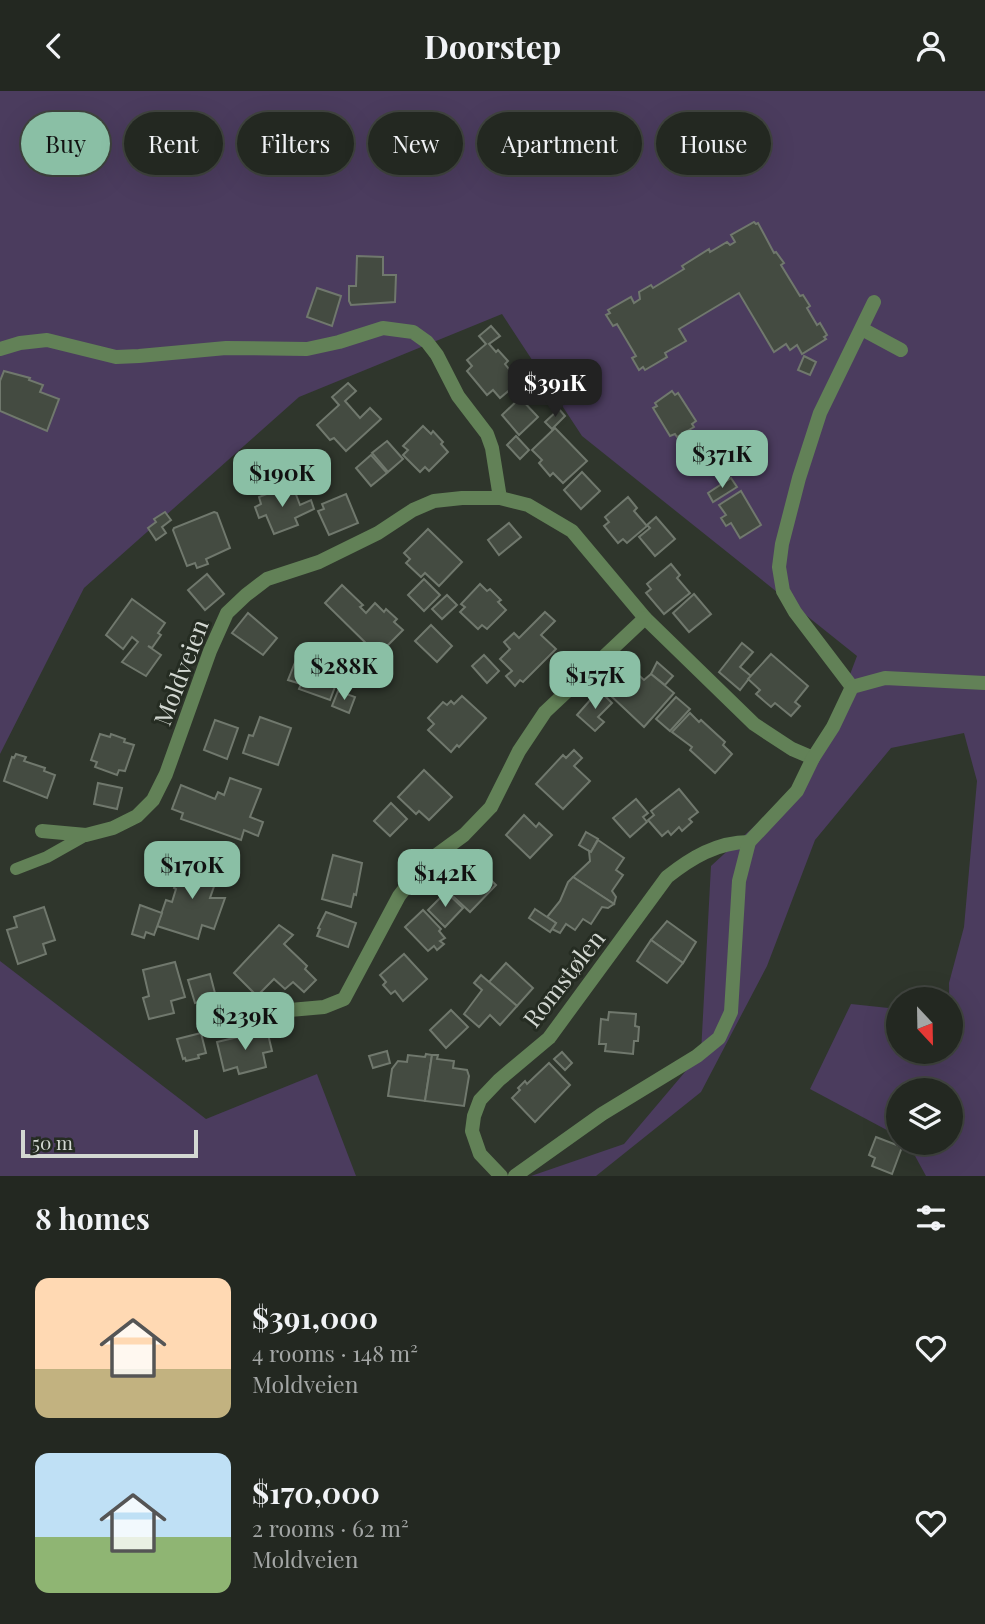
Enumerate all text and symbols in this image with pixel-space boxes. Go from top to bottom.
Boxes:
text: Doorstep [424,24,561,67]
icon: back [35,27,73,65]
icon: person [912,27,950,65]
chip: Buy [21,112,110,175]
chip: Rent [124,112,223,175]
chip: Filters [237,112,354,175]
chip: New [368,112,463,175]
chip: Apartment [477,112,642,175]
chip: House [656,112,771,175]
pin: $391K [506,359,604,419]
text: $391K [524,366,586,397]
pin: $371K [673,431,771,490]
text: $371K [692,437,752,468]
pin: $190K [233,449,331,509]
text: $190K [249,456,315,487]
street label: Moldveien [145,614,215,730]
pin: $288K [295,643,393,702]
text: $288K [310,649,378,680]
pin: $157K [546,651,644,711]
text: $157K [565,658,625,689]
pin: $170K [143,841,241,901]
text: $170K [160,848,224,879]
pin: $142K [396,849,494,909]
text: $142K [414,856,476,887]
street label: Romstølen [515,923,611,1033]
north arrow [886,987,962,1064]
map controls [886,987,963,1155]
pin: $239K [196,993,294,1052]
text: $239K [212,999,278,1030]
button: layers [886,1078,963,1155]
scale bar [21,1127,198,1159]
text: 50 m [32,1129,73,1155]
text: 8 homes [35,1198,150,1238]
icon: filters [912,1199,950,1237]
text: $391,000 [252,1297,378,1337]
icon: home [91,1306,175,1390]
icon: heart [912,1329,950,1367]
text: 4 rooms · 148 m² [252,1337,418,1368]
text: Moldveien [252,1368,359,1399]
text: $170,000 [252,1472,380,1512]
icon: home [91,1481,175,1565]
icon: heart [912,1504,950,1542]
text: 2 rooms · 62 m² [252,1512,409,1543]
text: Moldveien [252,1543,359,1574]

